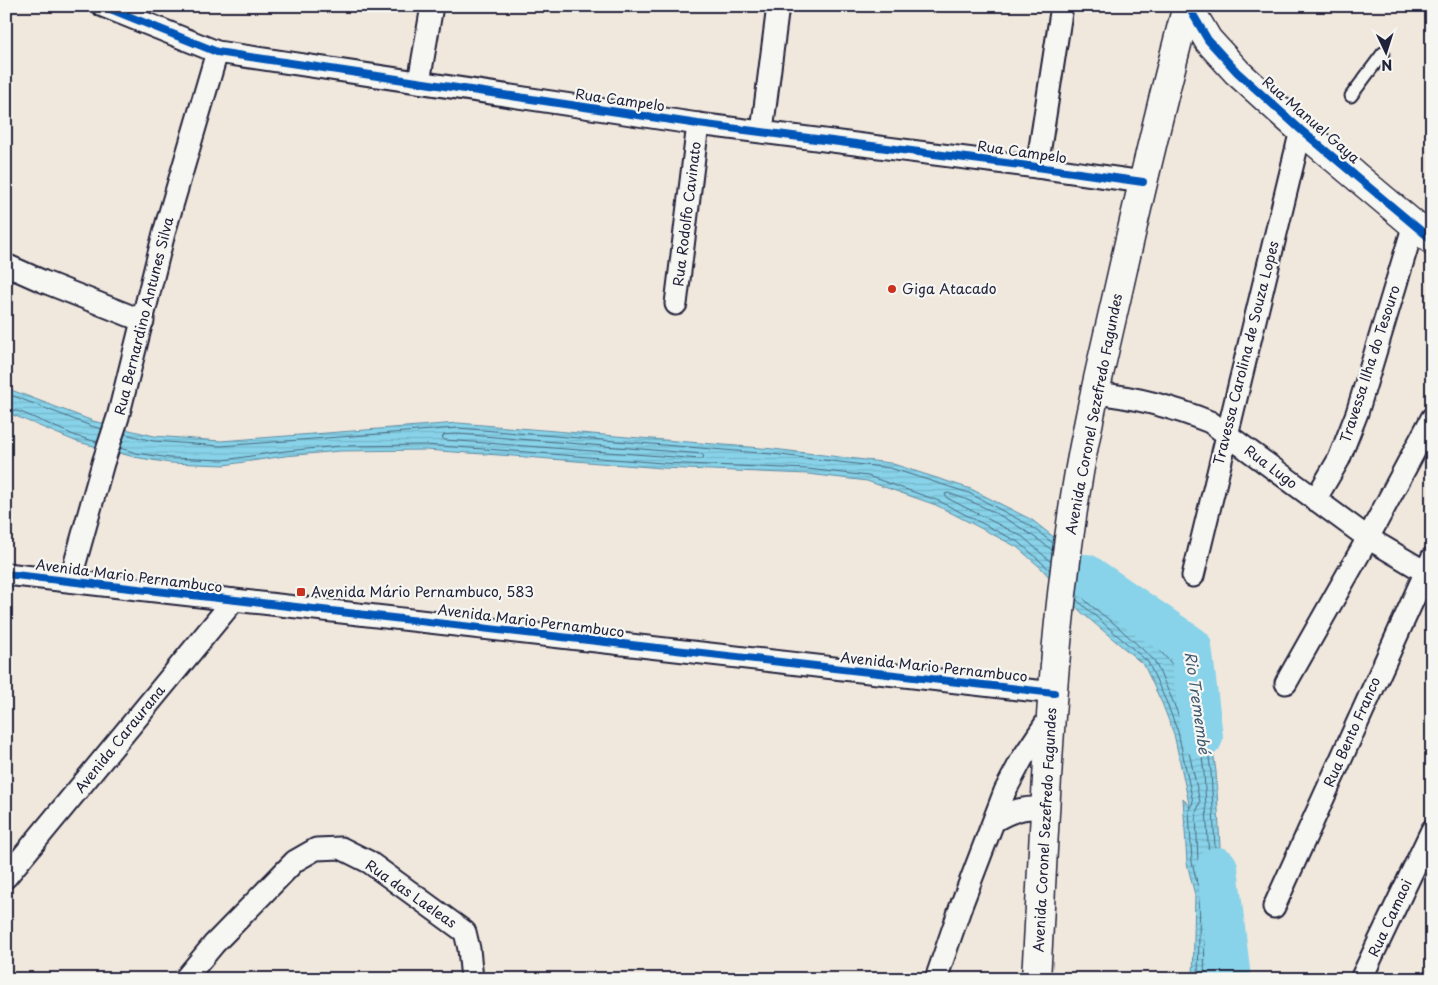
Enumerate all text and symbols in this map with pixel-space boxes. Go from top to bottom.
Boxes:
north arrow [1360,28,1410,78]
text: N [1381,55,1393,76]
street label: Rua Manuel Gaya [1258,71,1365,168]
street label: Rua Campelo [574,83,666,116]
street label: Rua Campelo [976,135,1068,168]
street label: Rua Rodolfo Cavinato [667,140,706,288]
street label: Rua Bernardino Antunes Silva [109,214,178,417]
street label: Travessa Carolina de Souza Lopes [1207,239,1284,467]
place label: Giga Atacado [902,278,997,299]
street label: Travessa Ilha do Tesouro [1334,282,1405,445]
marker: Giga Atacado [886,283,898,295]
street label: Avenida Coronel Sezefredo Fagundes [1060,292,1127,536]
street label: Rua Lugo [1240,440,1302,494]
street label: Avenida Mario Pernambuco [35,554,224,597]
place label: Avenida Mário Pernambuco, 583 [311,581,534,602]
marker: Avenida Mário Pernambuco, 583 [295,586,307,598]
street label: Avenida Mario Pernambuco [437,599,626,642]
street label: Avenida Mario Pernambuco [840,646,1029,687]
water label: Rio Tremembé [1180,650,1217,757]
street label: Rua Bento Franco [1318,673,1385,790]
street label: Avenida Caraurana [69,680,170,797]
street label: Avenida Coronel Sezefredo Fagundes [1028,707,1061,953]
street label: Rua das Laeleas [361,854,461,933]
street label: Rua Camaoi [1362,876,1417,960]

